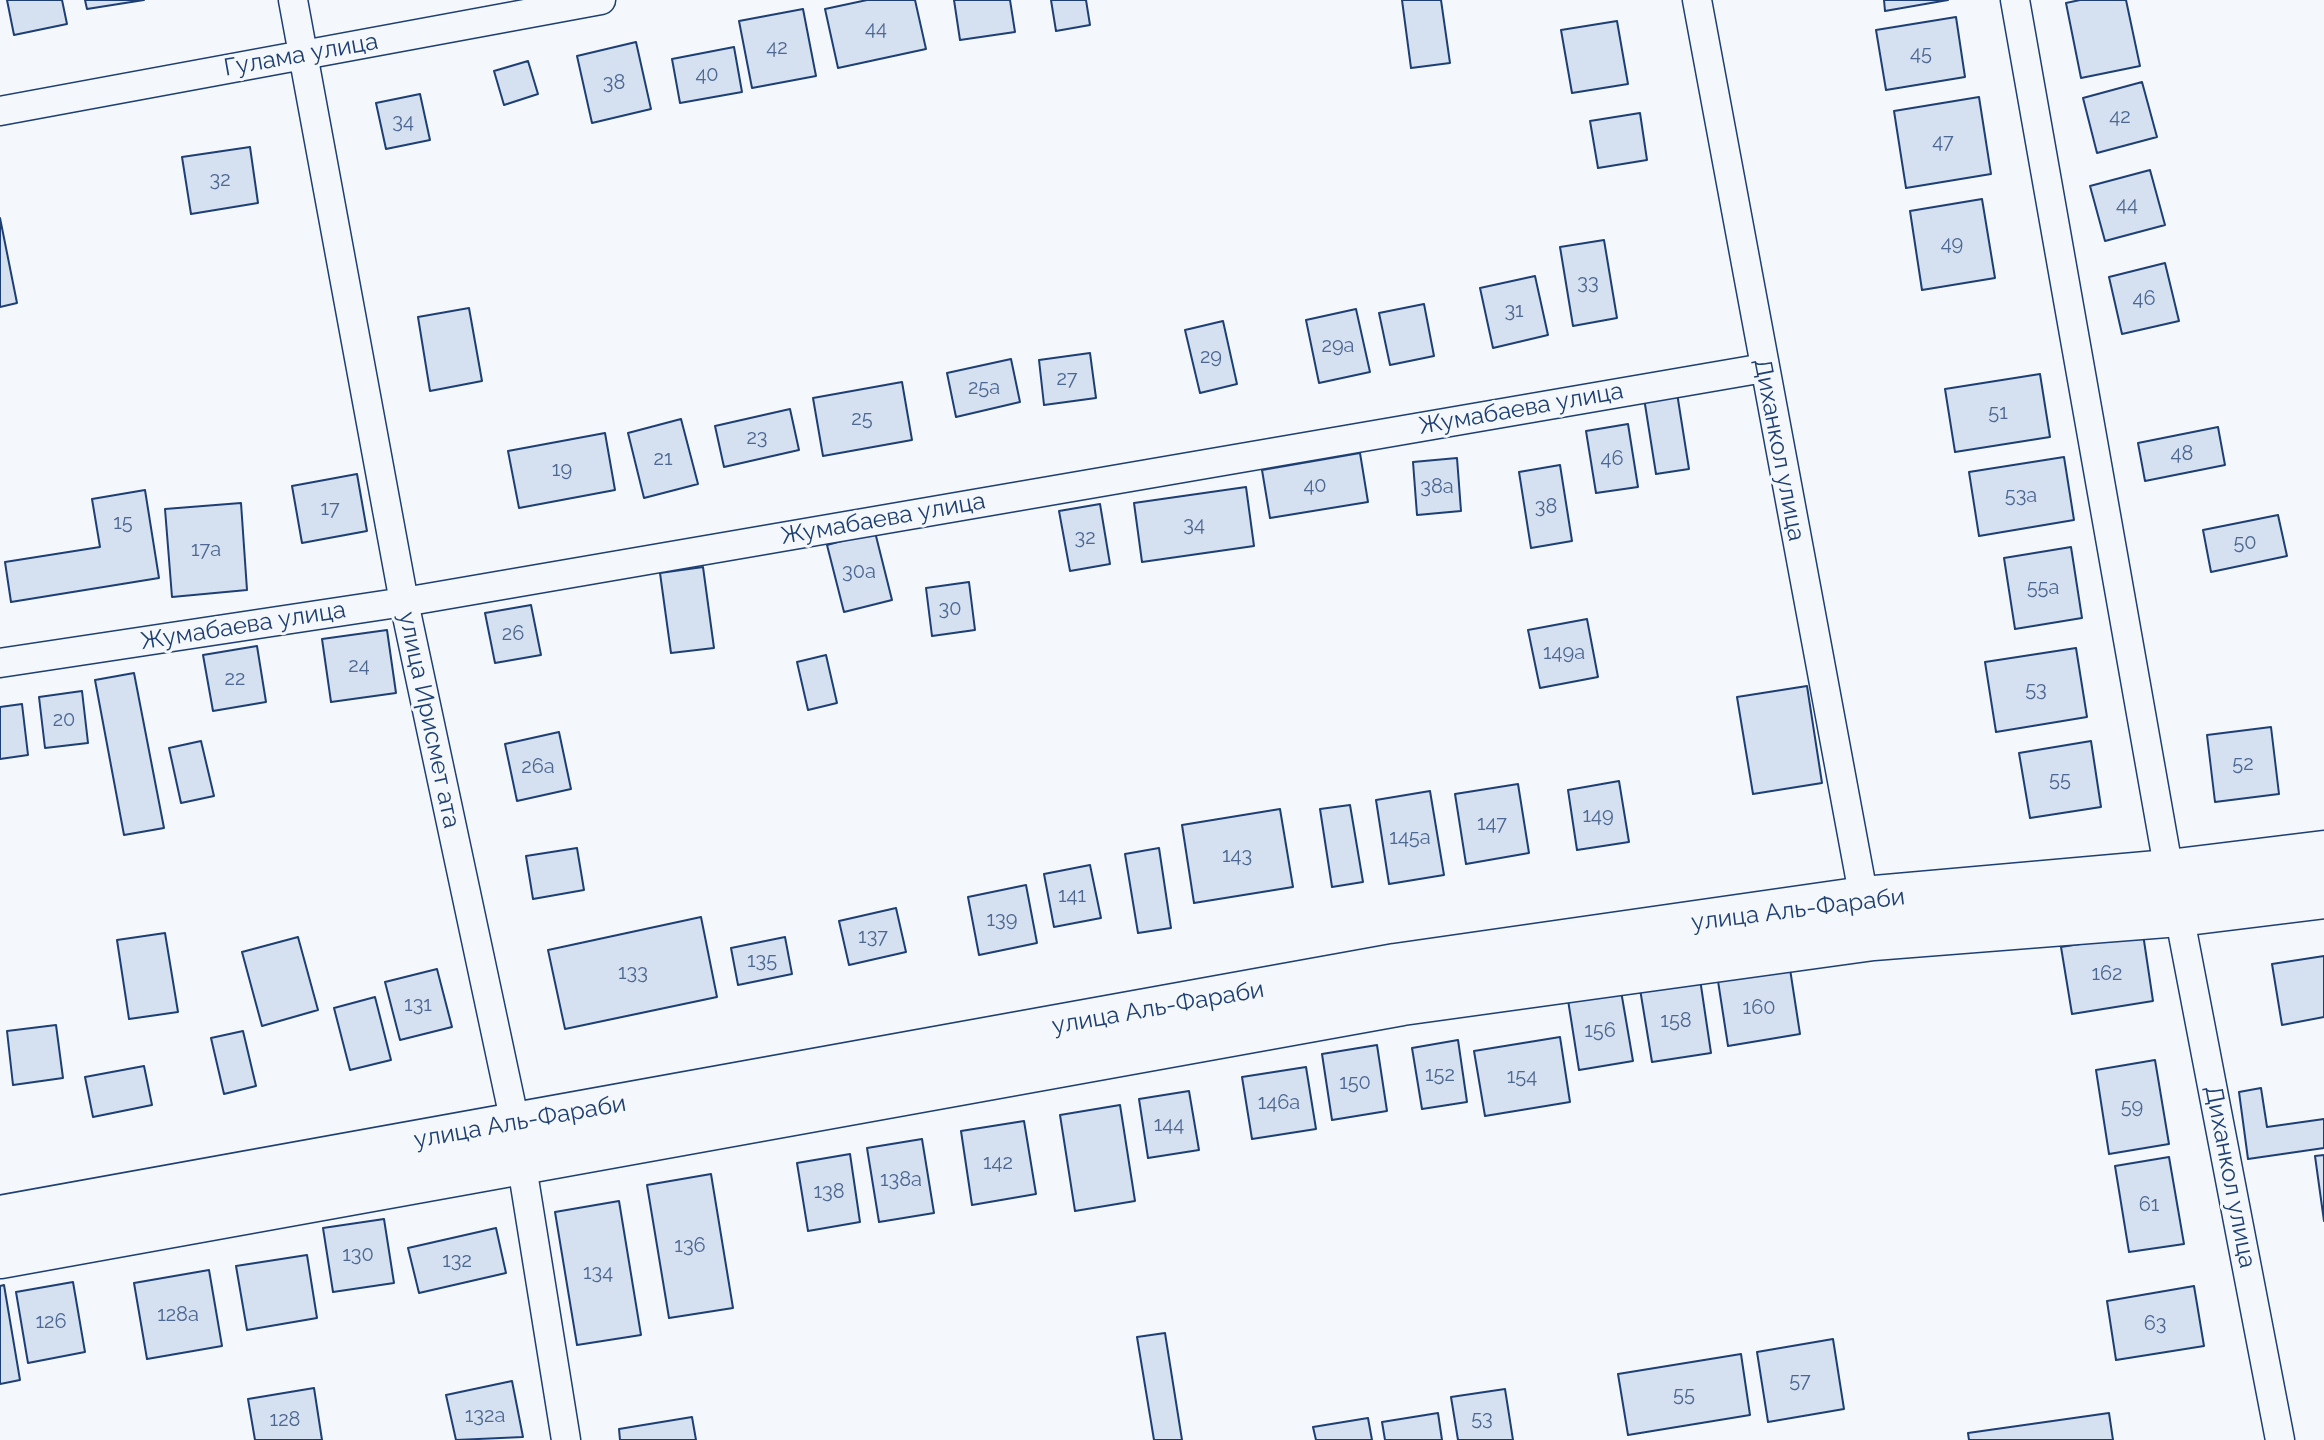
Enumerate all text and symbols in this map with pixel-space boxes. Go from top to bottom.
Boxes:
house number: 44 [865,17,887,41]
street label: Гулама улица [222,27,380,83]
house number: 42 [766,36,788,60]
house number: 45 [1910,42,1932,66]
house number: 40 [695,63,719,87]
house number: 38 [603,71,625,95]
house number: 42 [2109,105,2131,129]
house number: 34 [392,110,414,134]
house number: 47 [1932,130,1954,154]
house number: 32 [209,168,231,192]
house number: 44 [2116,193,2138,217]
house number: 49 [1941,232,1963,256]
house number: 33 [1577,271,1599,295]
house number: 46 [2133,287,2155,311]
house number: 31 [1504,299,1524,323]
house number: 29а [1321,334,1355,358]
house number: 29 [1200,345,1222,369]
street label: Диханкол улица [1747,356,1811,544]
house number: 27 [1056,367,1078,391]
house number: 25а [968,376,1000,400]
street label: Жумабаева улица [1416,377,1626,441]
house number: 51 [1988,401,2008,425]
house number: 25 [851,407,873,431]
house number: 23 [746,426,768,450]
house number: 48 [2171,442,2193,466]
house number: 21 [654,447,672,471]
house number: 46 [1601,447,1623,471]
house number: 19 [552,458,572,482]
house number: 40 [1303,474,1327,498]
house number: 38а [1420,475,1454,499]
house number: 53а [2005,484,2037,508]
street label: Жумабаева улица [778,487,988,551]
house number: 38 [1535,495,1557,519]
house number: 17 [320,497,340,521]
house number: 15 [113,511,133,535]
house number: 34 [1183,513,1205,537]
house number: 32 [1074,526,1096,550]
house number: 50 [2233,531,2257,555]
house number: 17а [191,538,221,562]
house number: 30а [842,560,876,584]
house number: 55а [2027,576,2059,600]
street label: Жумабаева улица [138,596,348,656]
house number: 30 [939,597,961,621]
street label: улица Ирисмет ата [392,609,466,831]
house number: 26 [502,622,524,646]
house number: 149а [1543,641,1585,665]
house number: 24 [348,654,370,678]
house number: 22 [225,667,245,691]
house number: 53 [2025,678,2047,702]
house number: 20 [53,708,75,732]
house number: 52 [2232,752,2254,776]
house number: 26а [521,755,555,779]
house number: 55 [2049,768,2071,792]
house number: 149 [1582,804,1614,828]
house number: 147 [1477,812,1507,836]
house number: 145а [1389,826,1431,850]
house number: 143 [1222,844,1252,868]
street label: улица Аль-Фараби [1690,883,1906,937]
house number: 141 [1058,884,1086,908]
house number: 139 [987,908,1017,932]
house number: 137 [858,925,888,949]
house number: 135 [747,949,777,973]
house number: 133 [618,961,648,985]
house number: 162 [2091,962,2123,986]
street label: улица Аль-Фараби [1050,975,1266,1041]
house number: 131 [404,993,432,1017]
house number: 160 [1743,996,1775,1020]
house number: 158 [1660,1009,1692,1033]
house number: 156 [1584,1019,1616,1043]
house number: 152 [1425,1063,1455,1087]
house number: 154 [1507,1065,1537,1089]
house number: 150 [1339,1071,1371,1095]
street label: Диханкол улица [2198,1083,2262,1271]
street label: улица Аль-Фараби [412,1089,628,1155]
house number: 146а [1258,1091,1300,1115]
house number: 59 [2121,1095,2143,1119]
house number: 144 [1154,1113,1184,1137]
house number: 142 [983,1151,1013,1175]
house number: 138а [880,1168,922,1192]
house number: 138 [813,1180,845,1204]
house number: 61 [2139,1193,2159,1217]
house number: 136 [674,1234,706,1258]
house number: 130 [342,1243,374,1267]
house number: 132 [442,1249,472,1273]
house number: 134 [583,1261,613,1285]
house number: 128а [157,1303,199,1327]
house number: 126 [35,1310,67,1334]
house number: 63 [2144,1312,2166,1336]
house number: 57 [1789,1369,1811,1393]
house number: 55 [1673,1383,1695,1407]
house number: 132а [465,1404,505,1428]
house number: 53 [1471,1407,1493,1431]
house number: 128 [270,1408,300,1432]

